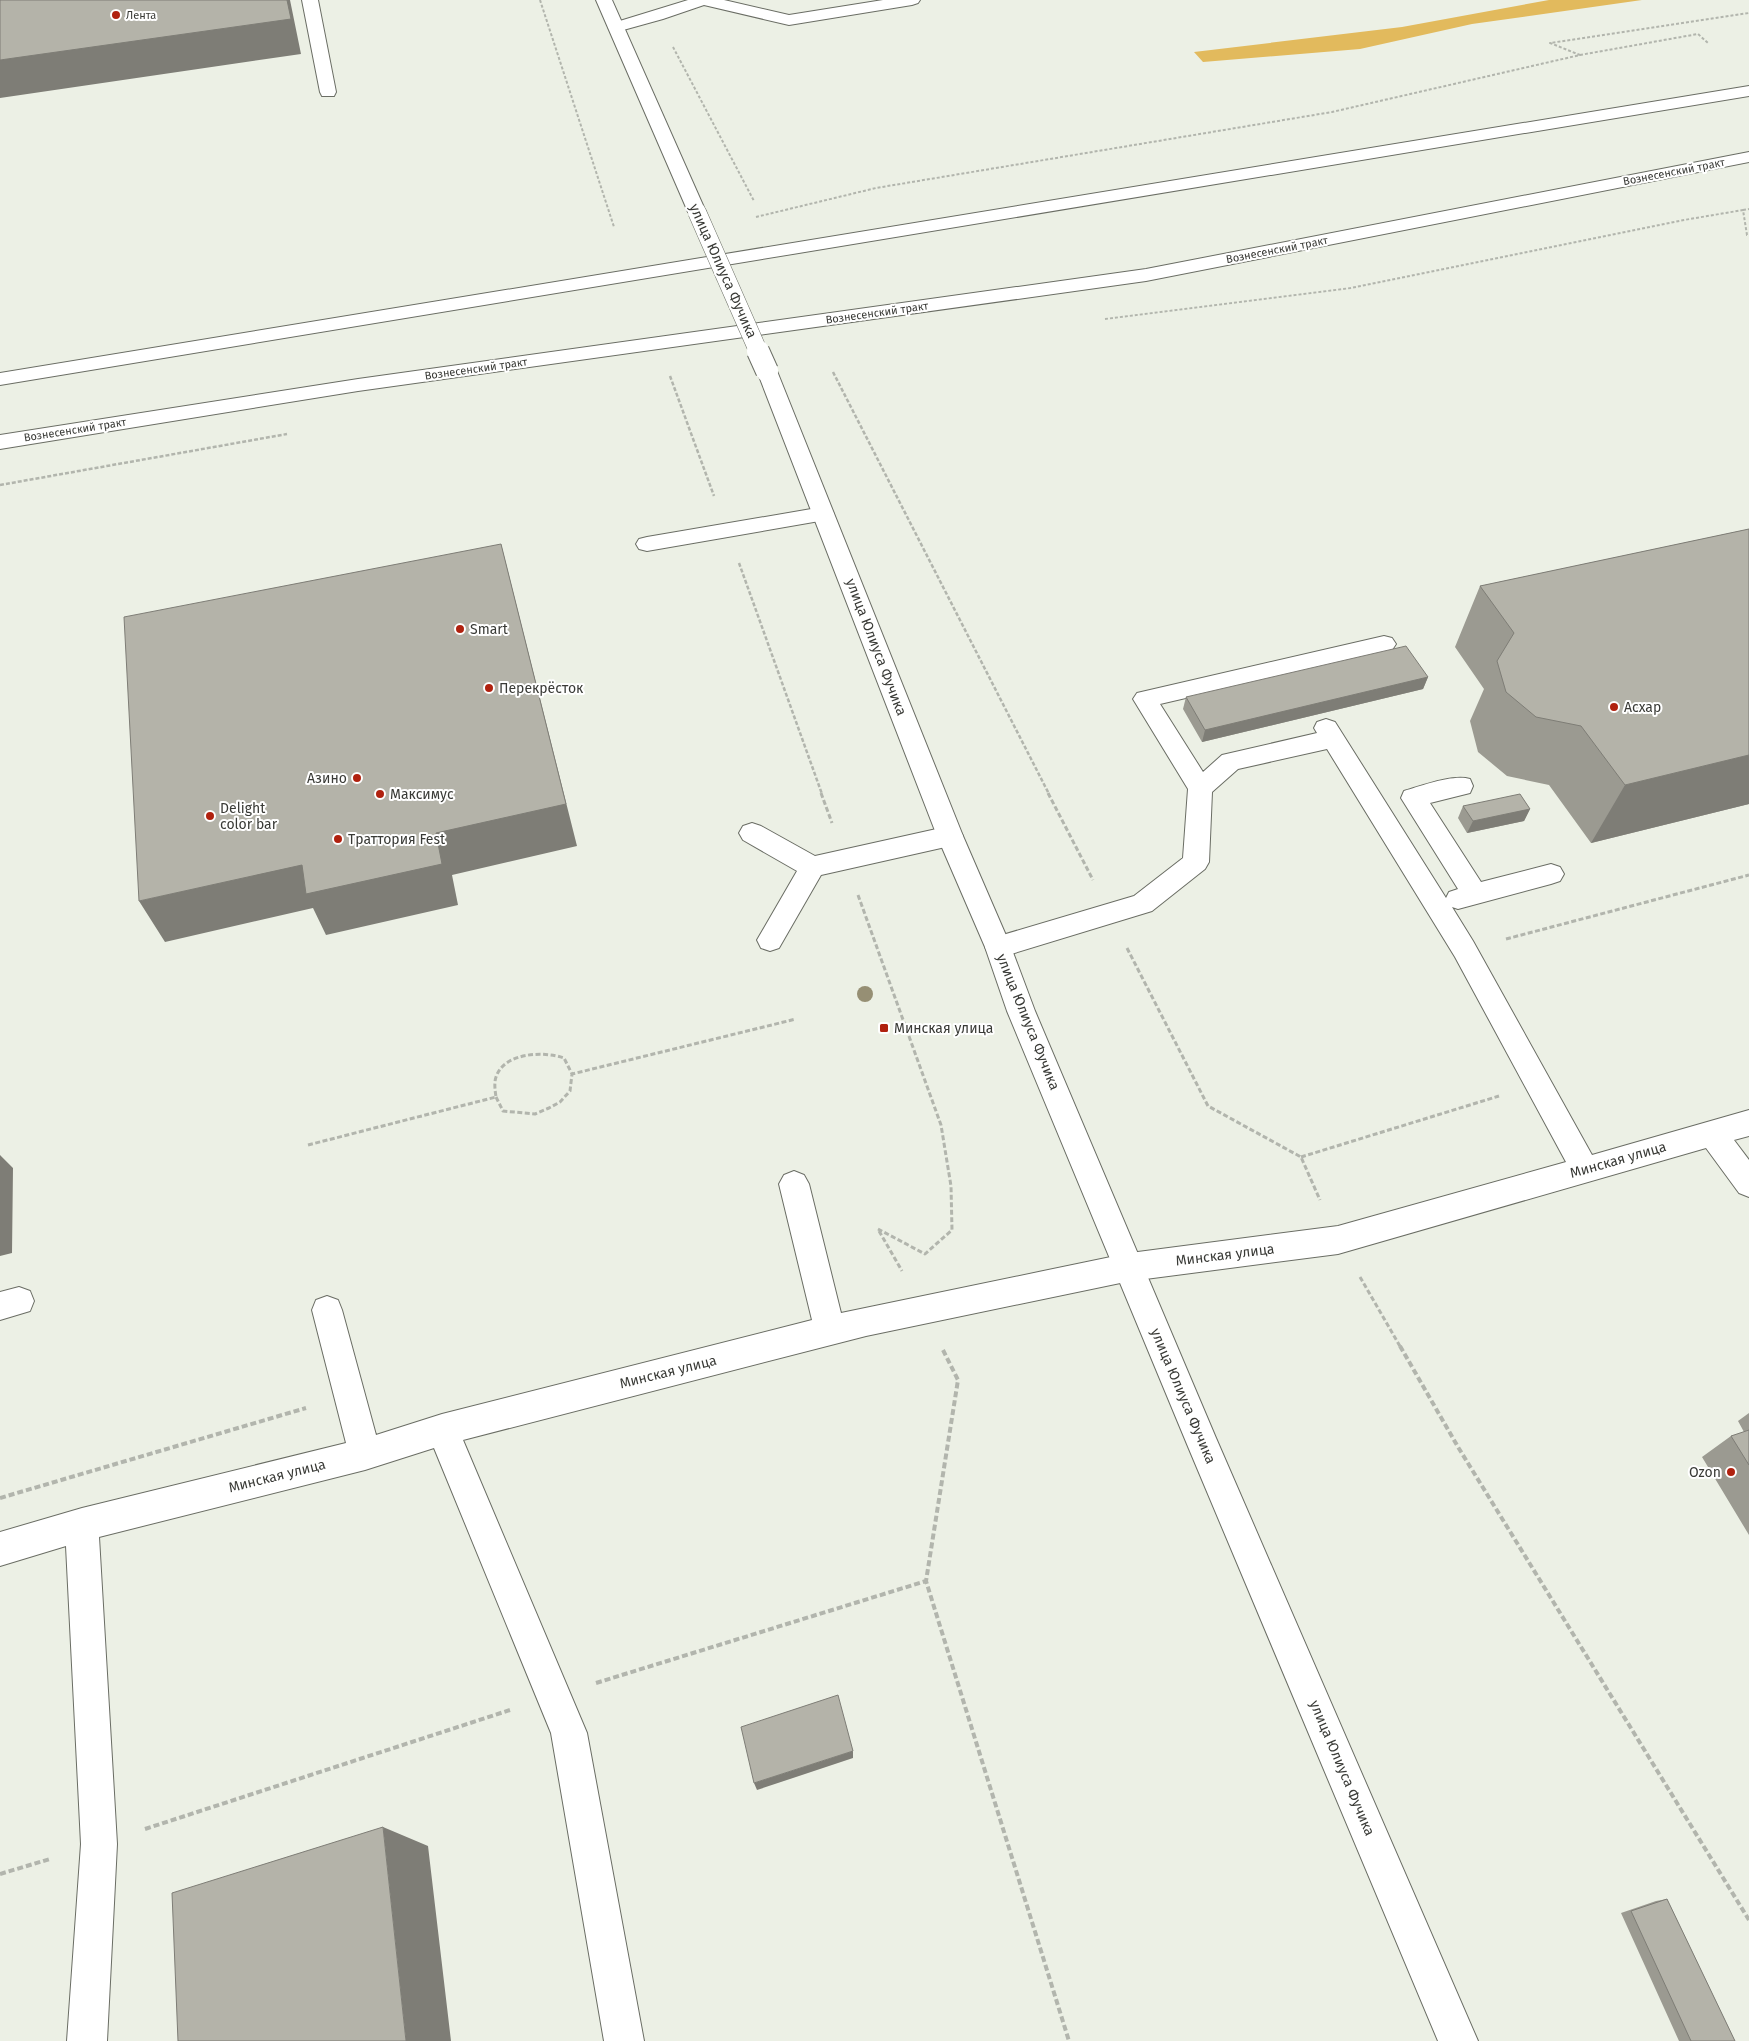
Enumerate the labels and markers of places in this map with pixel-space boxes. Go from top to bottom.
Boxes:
marker: Лента [110,9,122,21]
place label: Лента [126,9,156,22]
place label: Smart [470,621,509,638]
marker: Smart [454,623,466,635]
place label: Перекрёсток [499,680,584,697]
marker: Перекрёсток [483,682,495,694]
place label: Асхар [1624,699,1661,716]
marker: Асхар [1608,701,1620,713]
place label: Азино [307,770,347,787]
marker: Азино [351,772,363,784]
place label: Максимус [390,786,454,803]
marker: Максимус [374,788,386,800]
place label: Delight color bar [220,800,278,833]
marker: Delight color bar [204,810,216,822]
place label: Траттория Fest [348,831,446,848]
marker: Траттория Fest [332,833,344,845]
place label: Минская улица [894,1020,993,1037]
marker: Минская улица [878,1022,890,1034]
place label: Ozon [1689,1464,1721,1481]
marker: Ozon [1725,1466,1737,1478]

